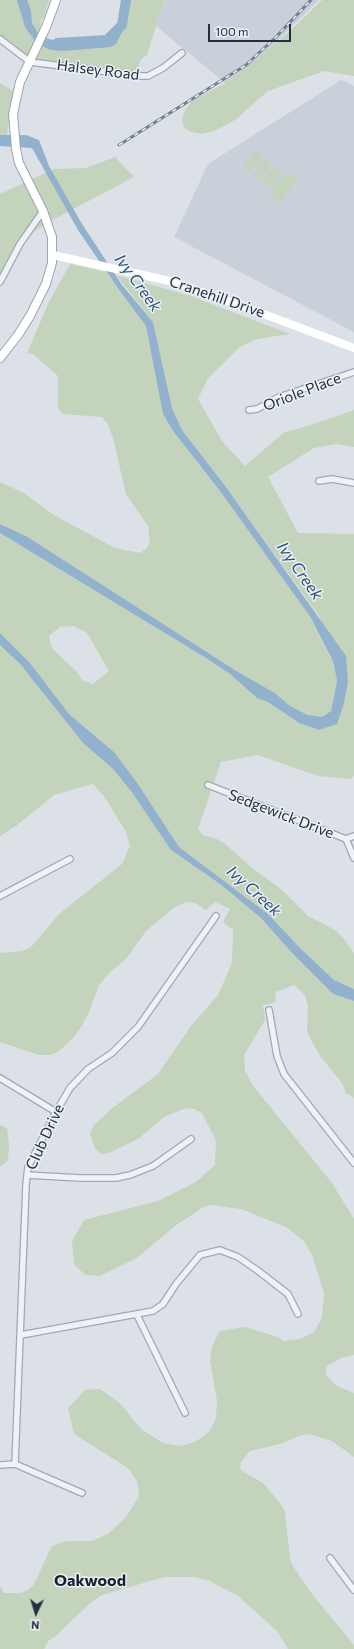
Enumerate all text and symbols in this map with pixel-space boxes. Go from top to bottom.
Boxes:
scale bar [210,16,293,42]
text: 100 m [215,24,249,38]
street label: Halsey Road [56,56,140,84]
water label: Ivy Creek [111,250,165,316]
street label: Cranehill Drive [167,272,267,322]
street label: Oriole Place [260,369,344,415]
water label: Ivy Creek [273,538,327,604]
street label: Sedgewick Drive [226,786,336,842]
water label: Ivy Creek [223,862,285,920]
street label: Club Drive [22,1101,68,1173]
district label: Oakwood [54,1571,126,1591]
north arrow [16,1593,56,1633]
text: N [31,1619,40,1632]

